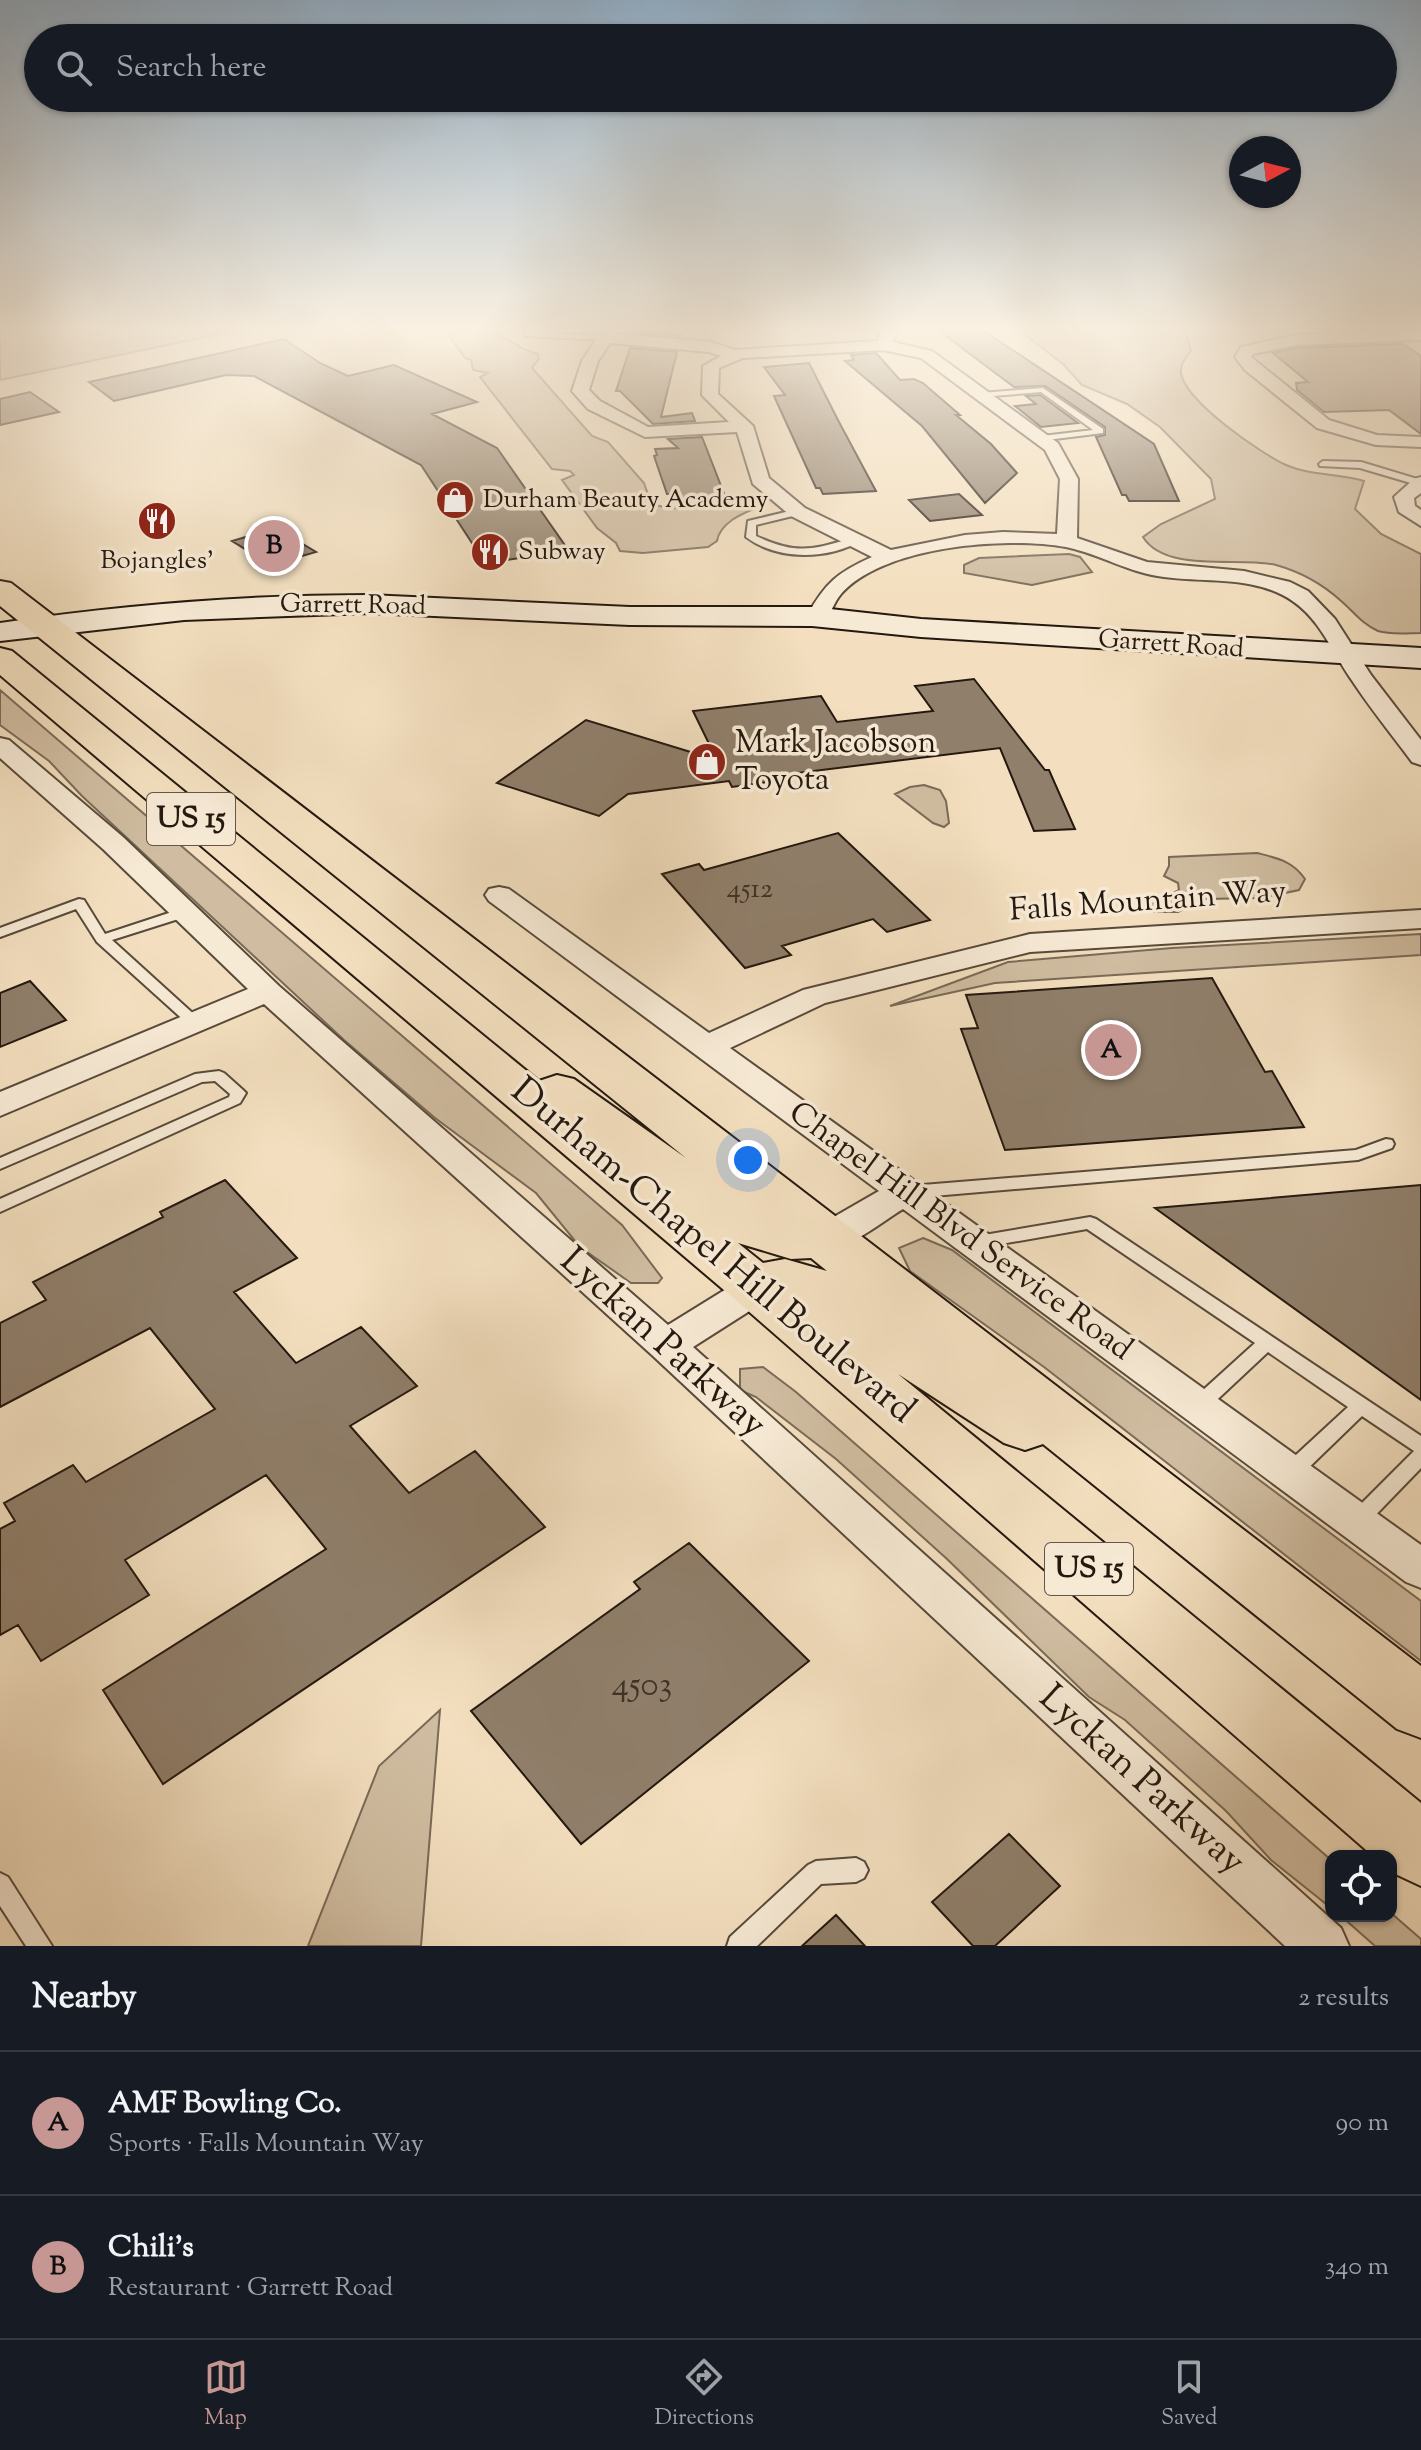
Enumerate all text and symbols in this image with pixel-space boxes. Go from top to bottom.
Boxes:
search box [24,24,1397,112]
icon: search [52,46,96,90]
text: Search here [116,47,266,90]
north arrow [1229,136,1301,208]
shop icon: Durham Beauty Academy [434,479,476,521]
place label: Durham Beauty Academy [483,482,768,519]
restaurant icon: Bojangles' [136,500,178,542]
pin: B [248,516,300,576]
restaurant icon: Subway [469,531,511,573]
place label: Subway [518,534,606,571]
place label: Bojangles' [100,543,214,580]
street label: Garrett Road [280,586,427,626]
street label: Garrett Road [1097,621,1245,669]
place label: Mark Jacobson Toyota [735,721,937,804]
shop icon: Mark Jacobson Toyota [686,741,728,783]
road number: US 15 [147,793,235,845]
street label: Falls Mountain Way [1008,869,1288,935]
house number: 4512 [727,870,773,910]
pin: A [1085,1020,1137,1080]
street label: Durham-Chapel Hill Boulevard [498,1066,926,1438]
street label: Chapel Hill Blvd Service Road [778,1091,1142,1373]
your location [728,1140,768,1180]
street label: Lyckan Parkway [547,1236,777,1452]
road number: US 15 [1045,1543,1133,1595]
house number: 4503 [612,1662,672,1711]
street label: Lyckan Parkway [1026,1673,1256,1889]
map controls [1325,1850,1397,1922]
button: locate [1325,1850,1397,1922]
text: Nearby [32,1974,137,2023]
text: 2 results [1298,1980,1389,2017]
text: AMF Bowling Co. [108,2083,342,2126]
text: A [47,2105,69,2142]
text: 90 m [1336,2105,1389,2142]
text: Sports · Falls Mountain Way [108,2126,424,2163]
text: Chili's [108,2227,194,2270]
text: B [50,2249,66,2286]
text: 340 m [1325,2249,1389,2286]
text: Restaurant · Garrett Road [108,2270,393,2307]
tab: Map [204,2355,248,2435]
tab: Directions [655,2355,754,2435]
tab: Saved [1161,2355,1217,2435]

